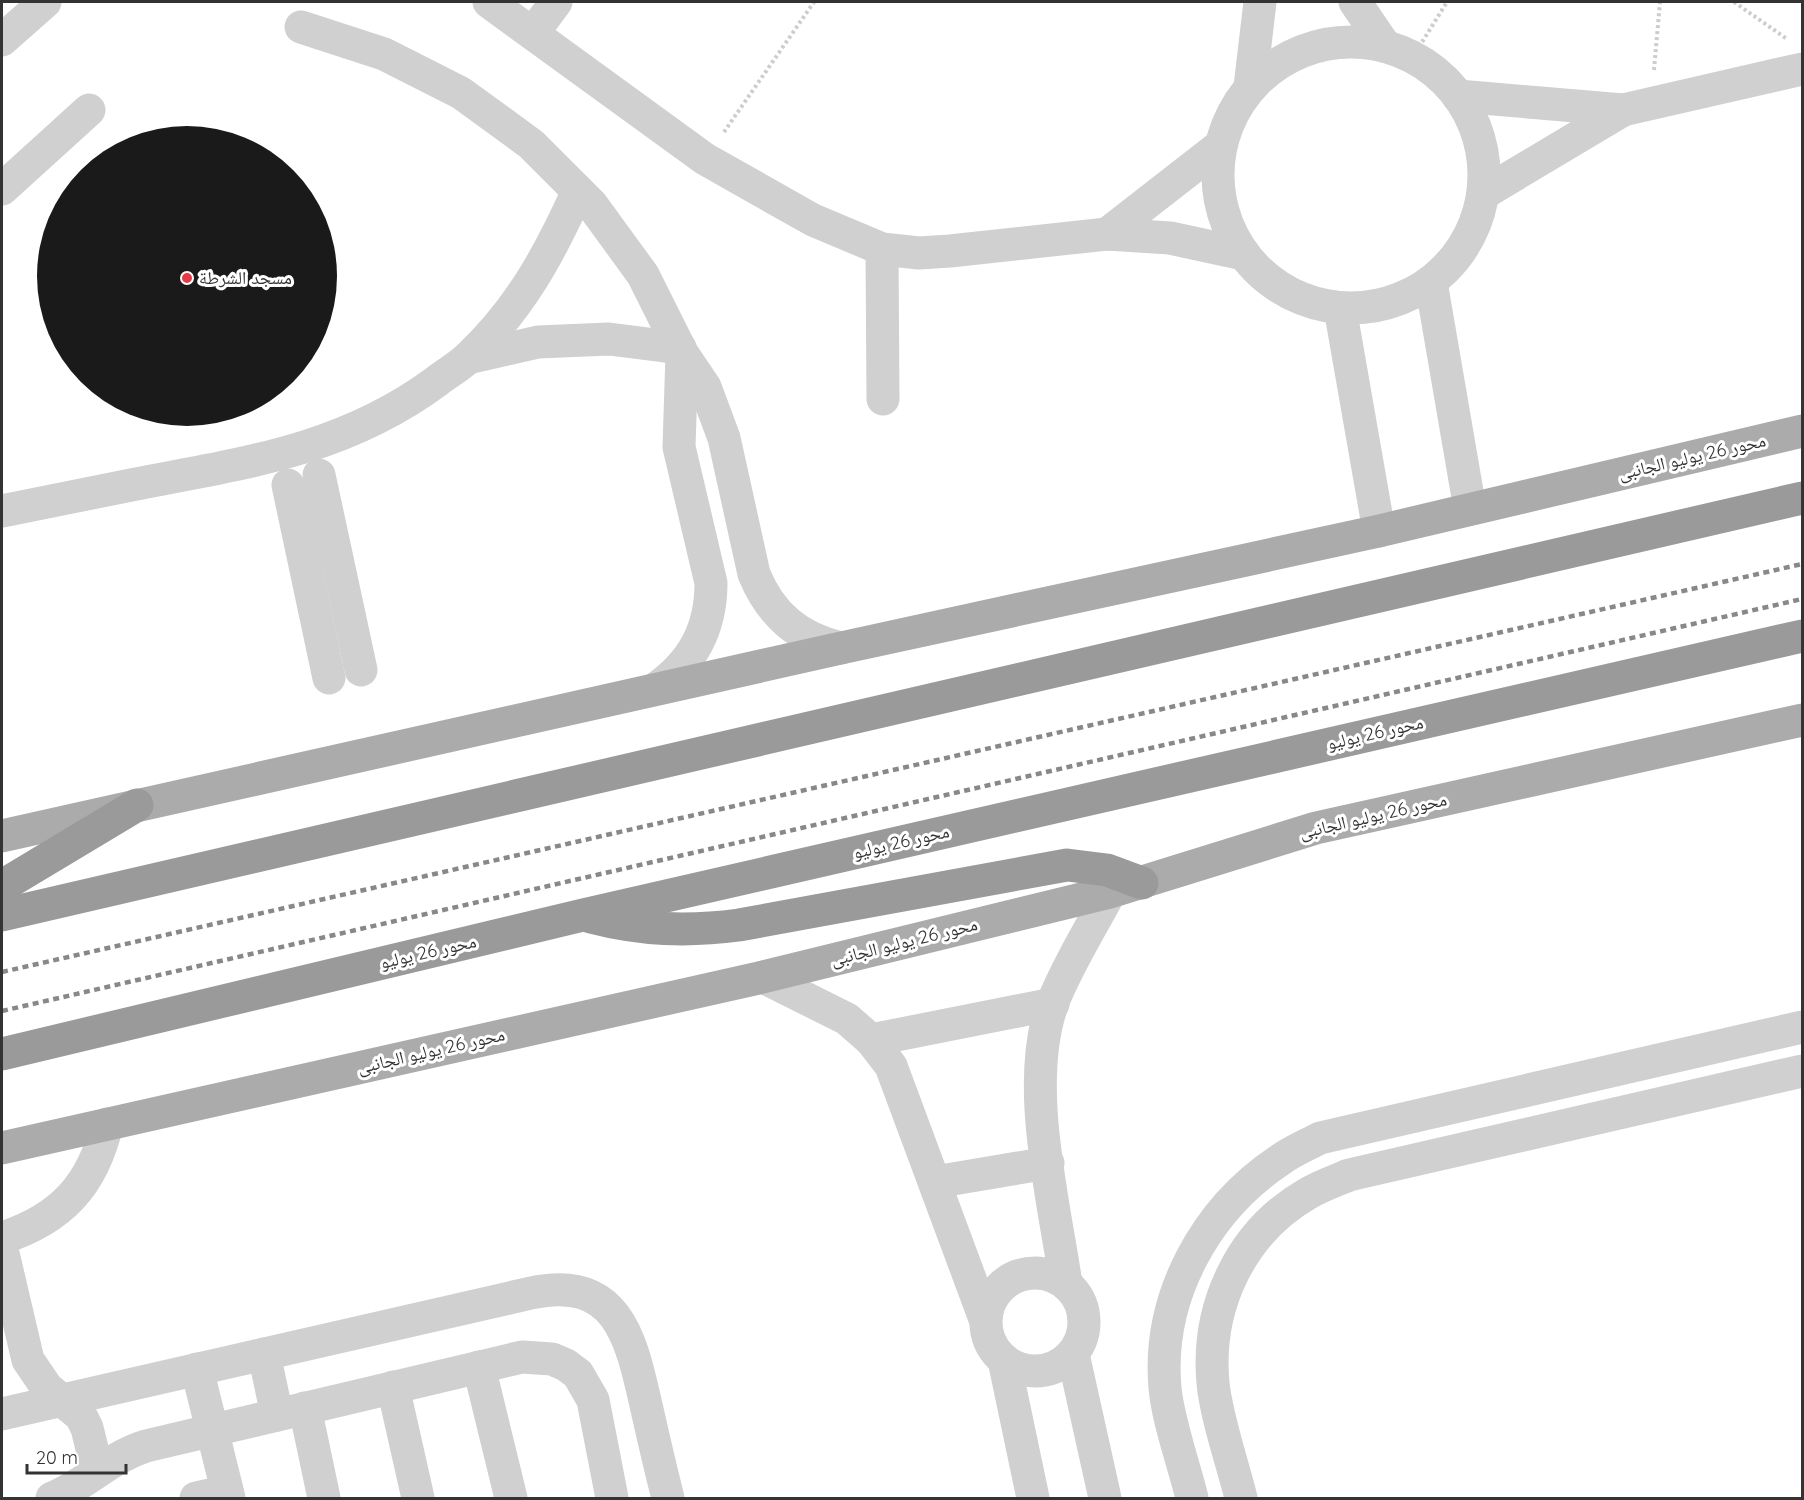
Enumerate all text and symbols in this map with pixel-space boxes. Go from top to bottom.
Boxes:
place label: مسجد الشرطة [199,266,292,289]
marker: مسجد الشرطة [180,271,194,285]
street label: محور 26 يوليو الجانبى [1616,428,1768,485]
street label: محور 26 يوليو [1324,710,1425,755]
street label: محور 26 يوليو الجانبى [1297,787,1449,844]
street label: محور 26 يوليو [850,819,951,864]
street label: محور 26 يوليو الجانبى [828,912,980,971]
street label: محور 26 يوليو [377,929,478,974]
street label: محور 26 يوليو الجانبى [355,1022,507,1079]
scale bar [27,1437,126,1475]
text: 20 m [36,1446,78,1469]

